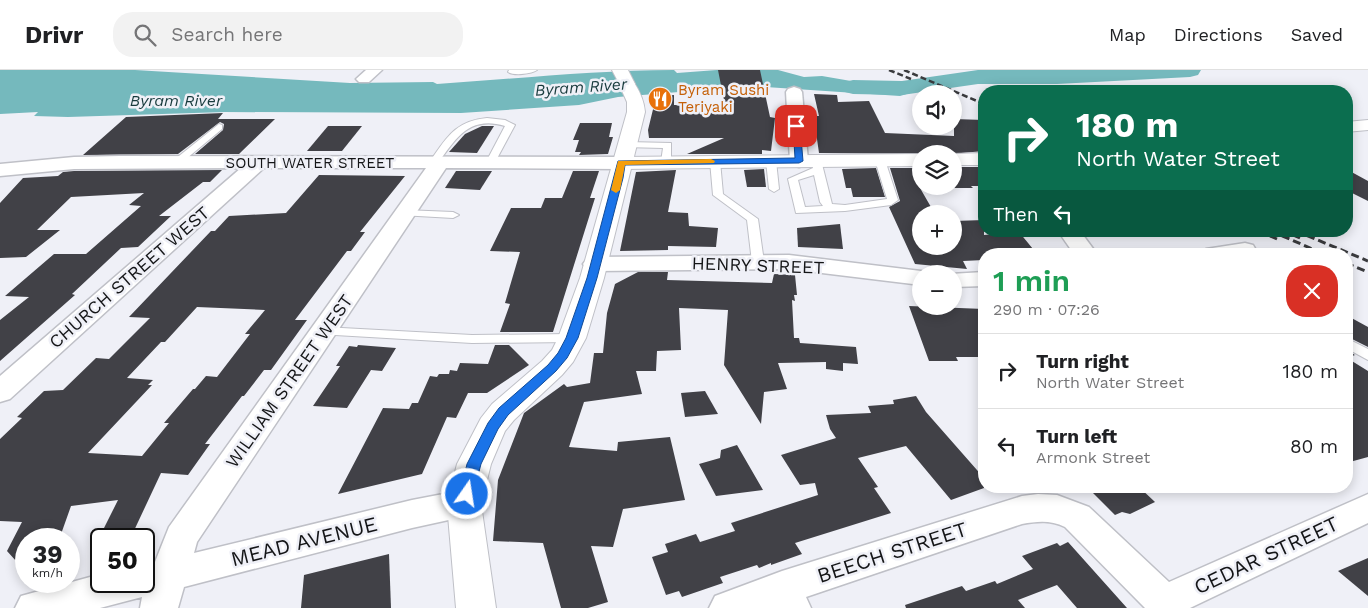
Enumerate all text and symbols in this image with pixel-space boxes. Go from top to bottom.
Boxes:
search box [113,12,463,57]
text: Drivr [25,21,83,49]
icon: search [131,21,159,49]
text: Search here [171,23,283,46]
text: Map [1109,24,1146,45]
text: Directions [1174,24,1263,45]
text: Saved [1291,24,1343,45]
water label: Byram River [534,74,628,100]
place label: Byram Sushi Teriyaki [678,81,769,116]
map controls [912,85,962,315]
button: sound [912,85,962,135]
restaurant icon: Byram Sushi Teriyaki [647,86,673,112]
water label: Byram River [130,91,223,110]
text: 180 m [1076,104,1179,146]
pin [775,105,817,147]
icon: right [993,105,1058,170]
icon: arrive [782,112,810,140]
button: layers [912,145,962,195]
text: North Water Street [1076,146,1280,171]
street label: SOUTH WATER STREET [226,154,394,172]
icon: left [1049,200,1077,228]
street label: CHURCH STREET WEST [45,202,213,352]
text: Then [993,203,1039,226]
button: + [912,205,962,255]
street label: HENRY STREET [691,252,825,278]
text: 1 min [993,263,1070,298]
button: − [912,265,962,315]
button: close [1286,265,1338,317]
street label: WILLIAM STREET WEST [221,290,357,472]
text: 290 m · 07:26 [993,300,1100,319]
text: Turn right [1036,350,1129,373]
icon: right [993,357,1021,385]
text: 180 m [1282,360,1338,383]
text: North Water Street [1036,373,1184,392]
text: Turn left [1036,425,1117,448]
icon: left [993,432,1021,460]
text: 80 m [1290,435,1338,458]
text: Armonk Street [1036,448,1150,467]
position arrow [440,467,492,519]
street label: CEDAR STREET [1190,510,1342,599]
street label: MEAD AVENUE [228,511,380,571]
street label: BEECH STREET [814,516,970,588]
speed limit sign: 50 [90,528,155,593]
text: 39 [32,540,63,569]
text: km/h [32,566,63,580]

